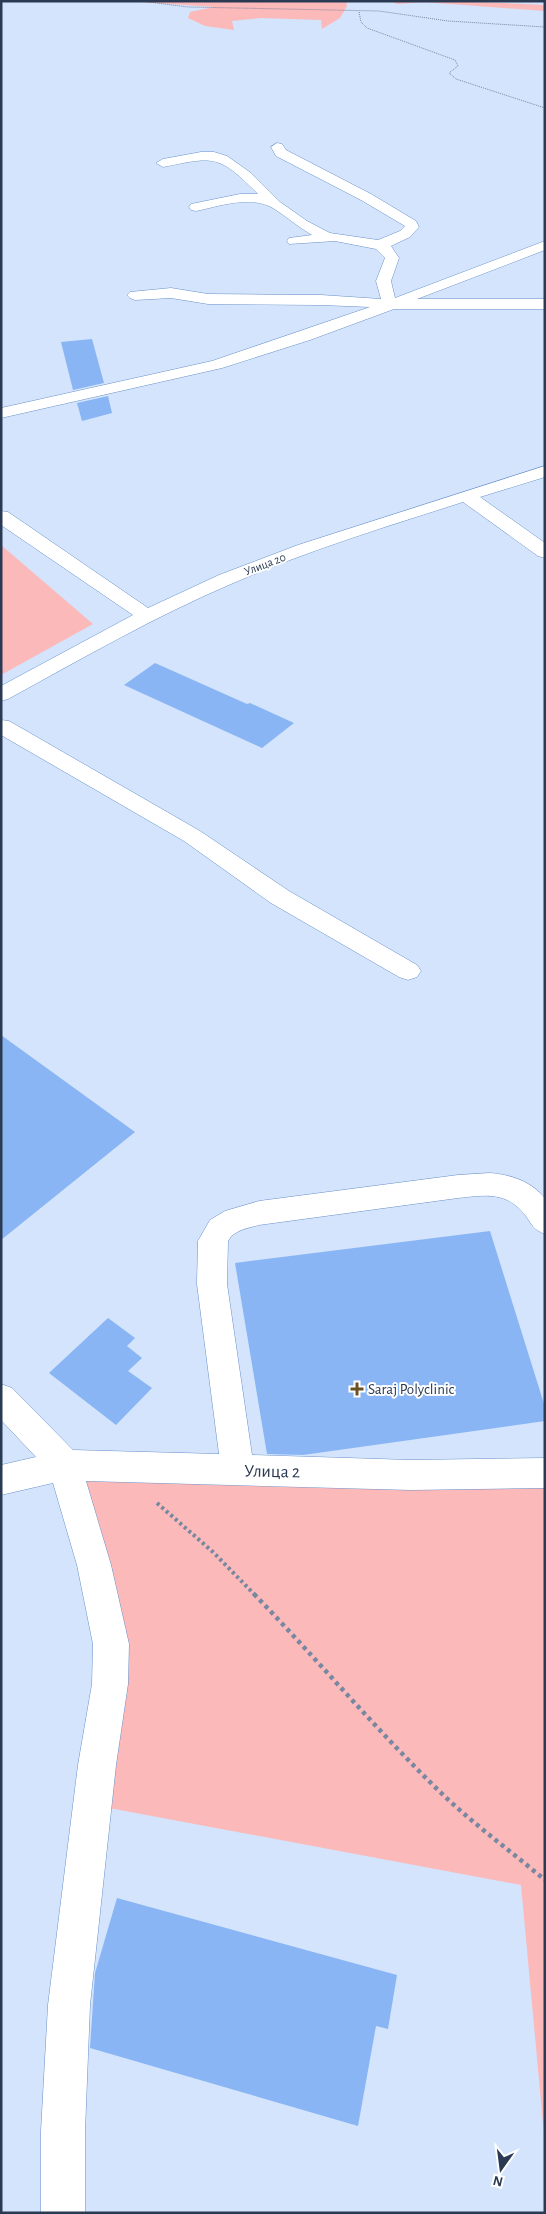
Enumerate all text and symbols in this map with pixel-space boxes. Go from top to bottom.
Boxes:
street label: Улица 20 [243,551,287,577]
marker: Saraj Polyclinic [350,1382,364,1396]
place label: Saraj Polyclinic [368,1382,455,1397]
street label: Улица 2 [244,1463,300,1481]
north arrow [476,2144,526,2194]
text: N [492,2173,505,2189]

